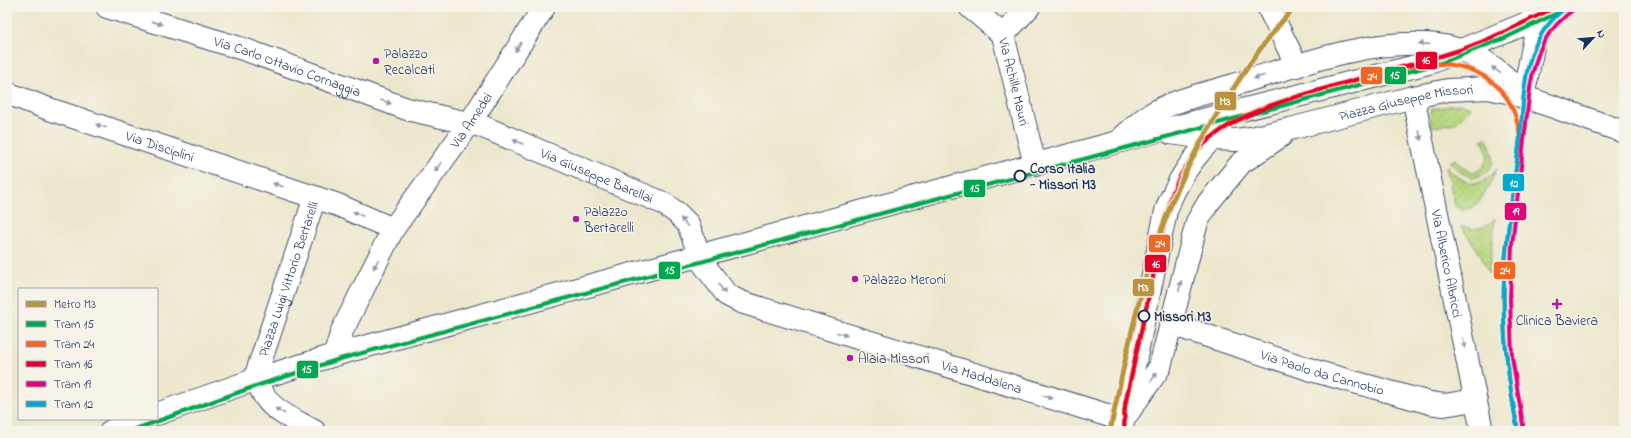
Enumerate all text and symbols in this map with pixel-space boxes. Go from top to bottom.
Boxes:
north arrow [1573,18,1613,58]
one-way arrow [151,20,163,26]
text: N [1592,27,1610,41]
street label: Via Carlo Ottavio Cornaggia [210,31,364,103]
street label: Via Achille Mauri [992,35,1034,128]
one-way arrow [1418,41,1430,48]
one-way arrow [514,42,522,52]
place label: Palazzo Recalcati [384,44,435,81]
line badge: 16 [1415,51,1438,70]
text: 16 [1422,53,1430,69]
marker: Palazzo Recalcati [371,56,381,66]
line badge: 24 [1360,66,1383,85]
line badge: 15 [1384,66,1407,85]
one-way arrow [1491,66,1501,74]
text: 15 [1390,68,1401,84]
text: 24 [1366,69,1377,85]
one-way arrow [1253,74,1265,80]
street label: Piazza Giuseppe Missori [1337,80,1474,128]
street label: Via Amedei [445,89,499,154]
line badge: M3 [1214,91,1237,111]
text: M3 [1219,94,1231,110]
one-way arrow [380,99,392,105]
one-way arrow [95,123,107,129]
street label: Via Disciplini [122,126,197,168]
one-way arrow [1417,129,1423,142]
one-way arrow [512,138,524,144]
street label: Via Giuseppe Barellai [536,143,656,210]
place label: Corso Italia - Missori M3 [1029,159,1096,196]
one-way arrow [434,161,442,172]
marker: Corso Italia - Missori M3 [1013,169,1027,183]
line badge: 12 [1502,173,1525,192]
text: 12 [1510,176,1519,192]
line badge: 15 [963,179,986,198]
text: 15 [970,181,981,197]
one-way arrow [271,182,283,188]
street label: Piazza Luigi Vittorio Bertarelli [254,199,325,360]
place label: Palazzo Bertarelli [583,202,634,239]
line badge: 19 [1504,202,1527,221]
text: 19 [1513,204,1520,220]
street label: Via Alberico Albricci [1424,207,1467,320]
one-way arrow [352,211,363,217]
marker: Palazzo Bertarelli [571,214,581,224]
one-way arrow [680,216,689,227]
line badge: 24 [1148,234,1171,253]
text: 24 [1154,236,1165,252]
line badge: 16 [1144,254,1167,273]
text: 16 [1152,257,1160,273]
one-way arrow [373,259,379,270]
line badge: 15 [658,261,681,280]
line badge: 24 [1493,261,1516,280]
text: 15 [665,263,676,279]
text: 24 [1499,263,1510,279]
place label: Palazzo Meroni [863,270,946,291]
marker: Palazzo Meroni [850,274,860,284]
line badge: M3 [1132,278,1155,297]
text: M3 [1137,280,1149,296]
one-way arrow [1178,280,1184,292]
one-way arrow [718,283,726,294]
legend [18,288,158,420]
text: Metro M3 [54,296,96,314]
marker: Clinica Baviera [1551,298,1563,310]
place label: Missori M3 [1154,307,1211,328]
marker: Missori M3 [1137,309,1151,323]
place label: Clinica Baviera [1516,311,1598,332]
text: Tram 15 [54,316,94,334]
one-way arrow [837,331,849,337]
text: Tram 24 [54,336,94,354]
one-way arrow [1461,337,1467,349]
street label: Via Paolo da Cannobio [1257,345,1386,402]
place label: Alaia Missori [858,349,930,370]
marker: Alaia Missori [845,353,855,363]
street label: Via Maddalena [938,355,1024,400]
text: Tram 16 [54,356,93,374]
line badge: 15 [296,360,319,379]
text: 15 [302,362,313,378]
one-way arrow [1150,372,1158,382]
text: Tram 19 [54,376,91,394]
one-way arrow [1041,394,1053,400]
text: Tram 12 [54,396,93,414]
one-way arrow [275,408,286,415]

